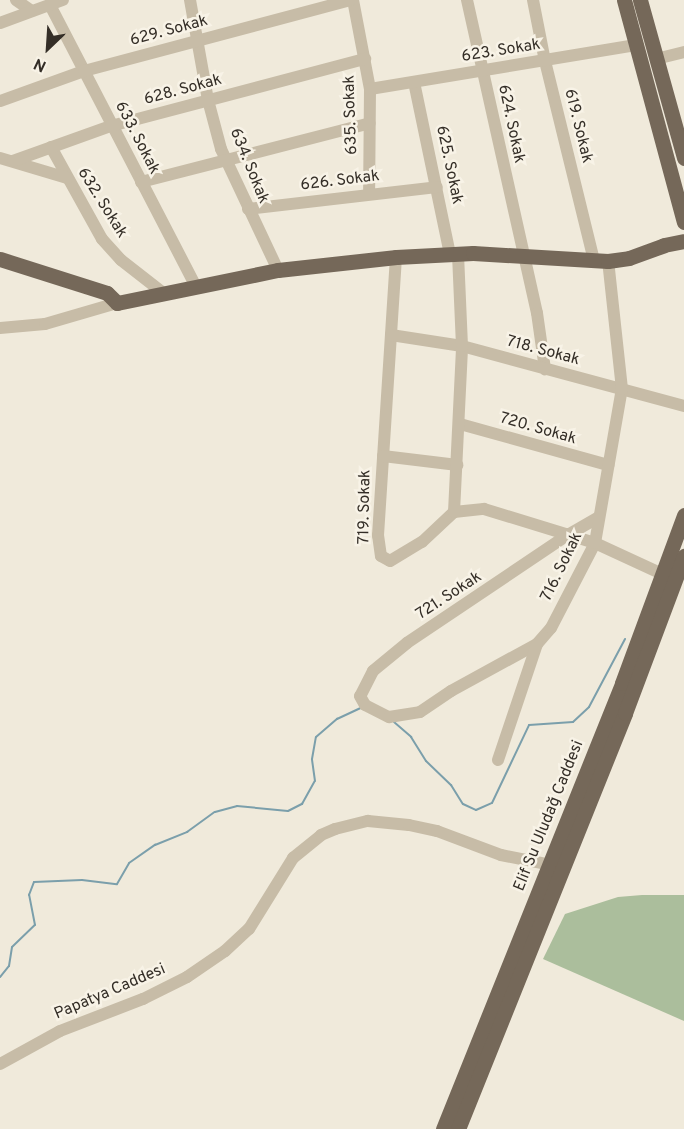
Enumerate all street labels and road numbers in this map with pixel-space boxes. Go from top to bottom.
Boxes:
street label: 629. Sokak [128,11,210,51]
street label: 623. Sokak [460,35,542,67]
street label: 628. Sokak [142,70,224,110]
street label: 635. Sokak [340,75,362,155]
street label: 624. Sokak [493,83,529,165]
street label: 619. Sokak [560,87,596,165]
street label: 633. Sokak [110,98,164,178]
street label: 625. Sokak [431,124,467,206]
street label: 634. Sokak [225,125,273,207]
street label: 632. Sokak [73,164,131,242]
street label: 626. Sokak [299,167,381,195]
street label: 718. Sokak [504,332,582,370]
street label: 720. Sokak [497,409,579,449]
street label: 719. Sokak [355,469,375,545]
street label: 716. Sokak [537,529,587,605]
street label: 721. Sokak [413,568,485,624]
street label: Elif Su Uludağ Caddesi [510,738,588,894]
street label: Papatya Caddesi [52,960,168,1024]

